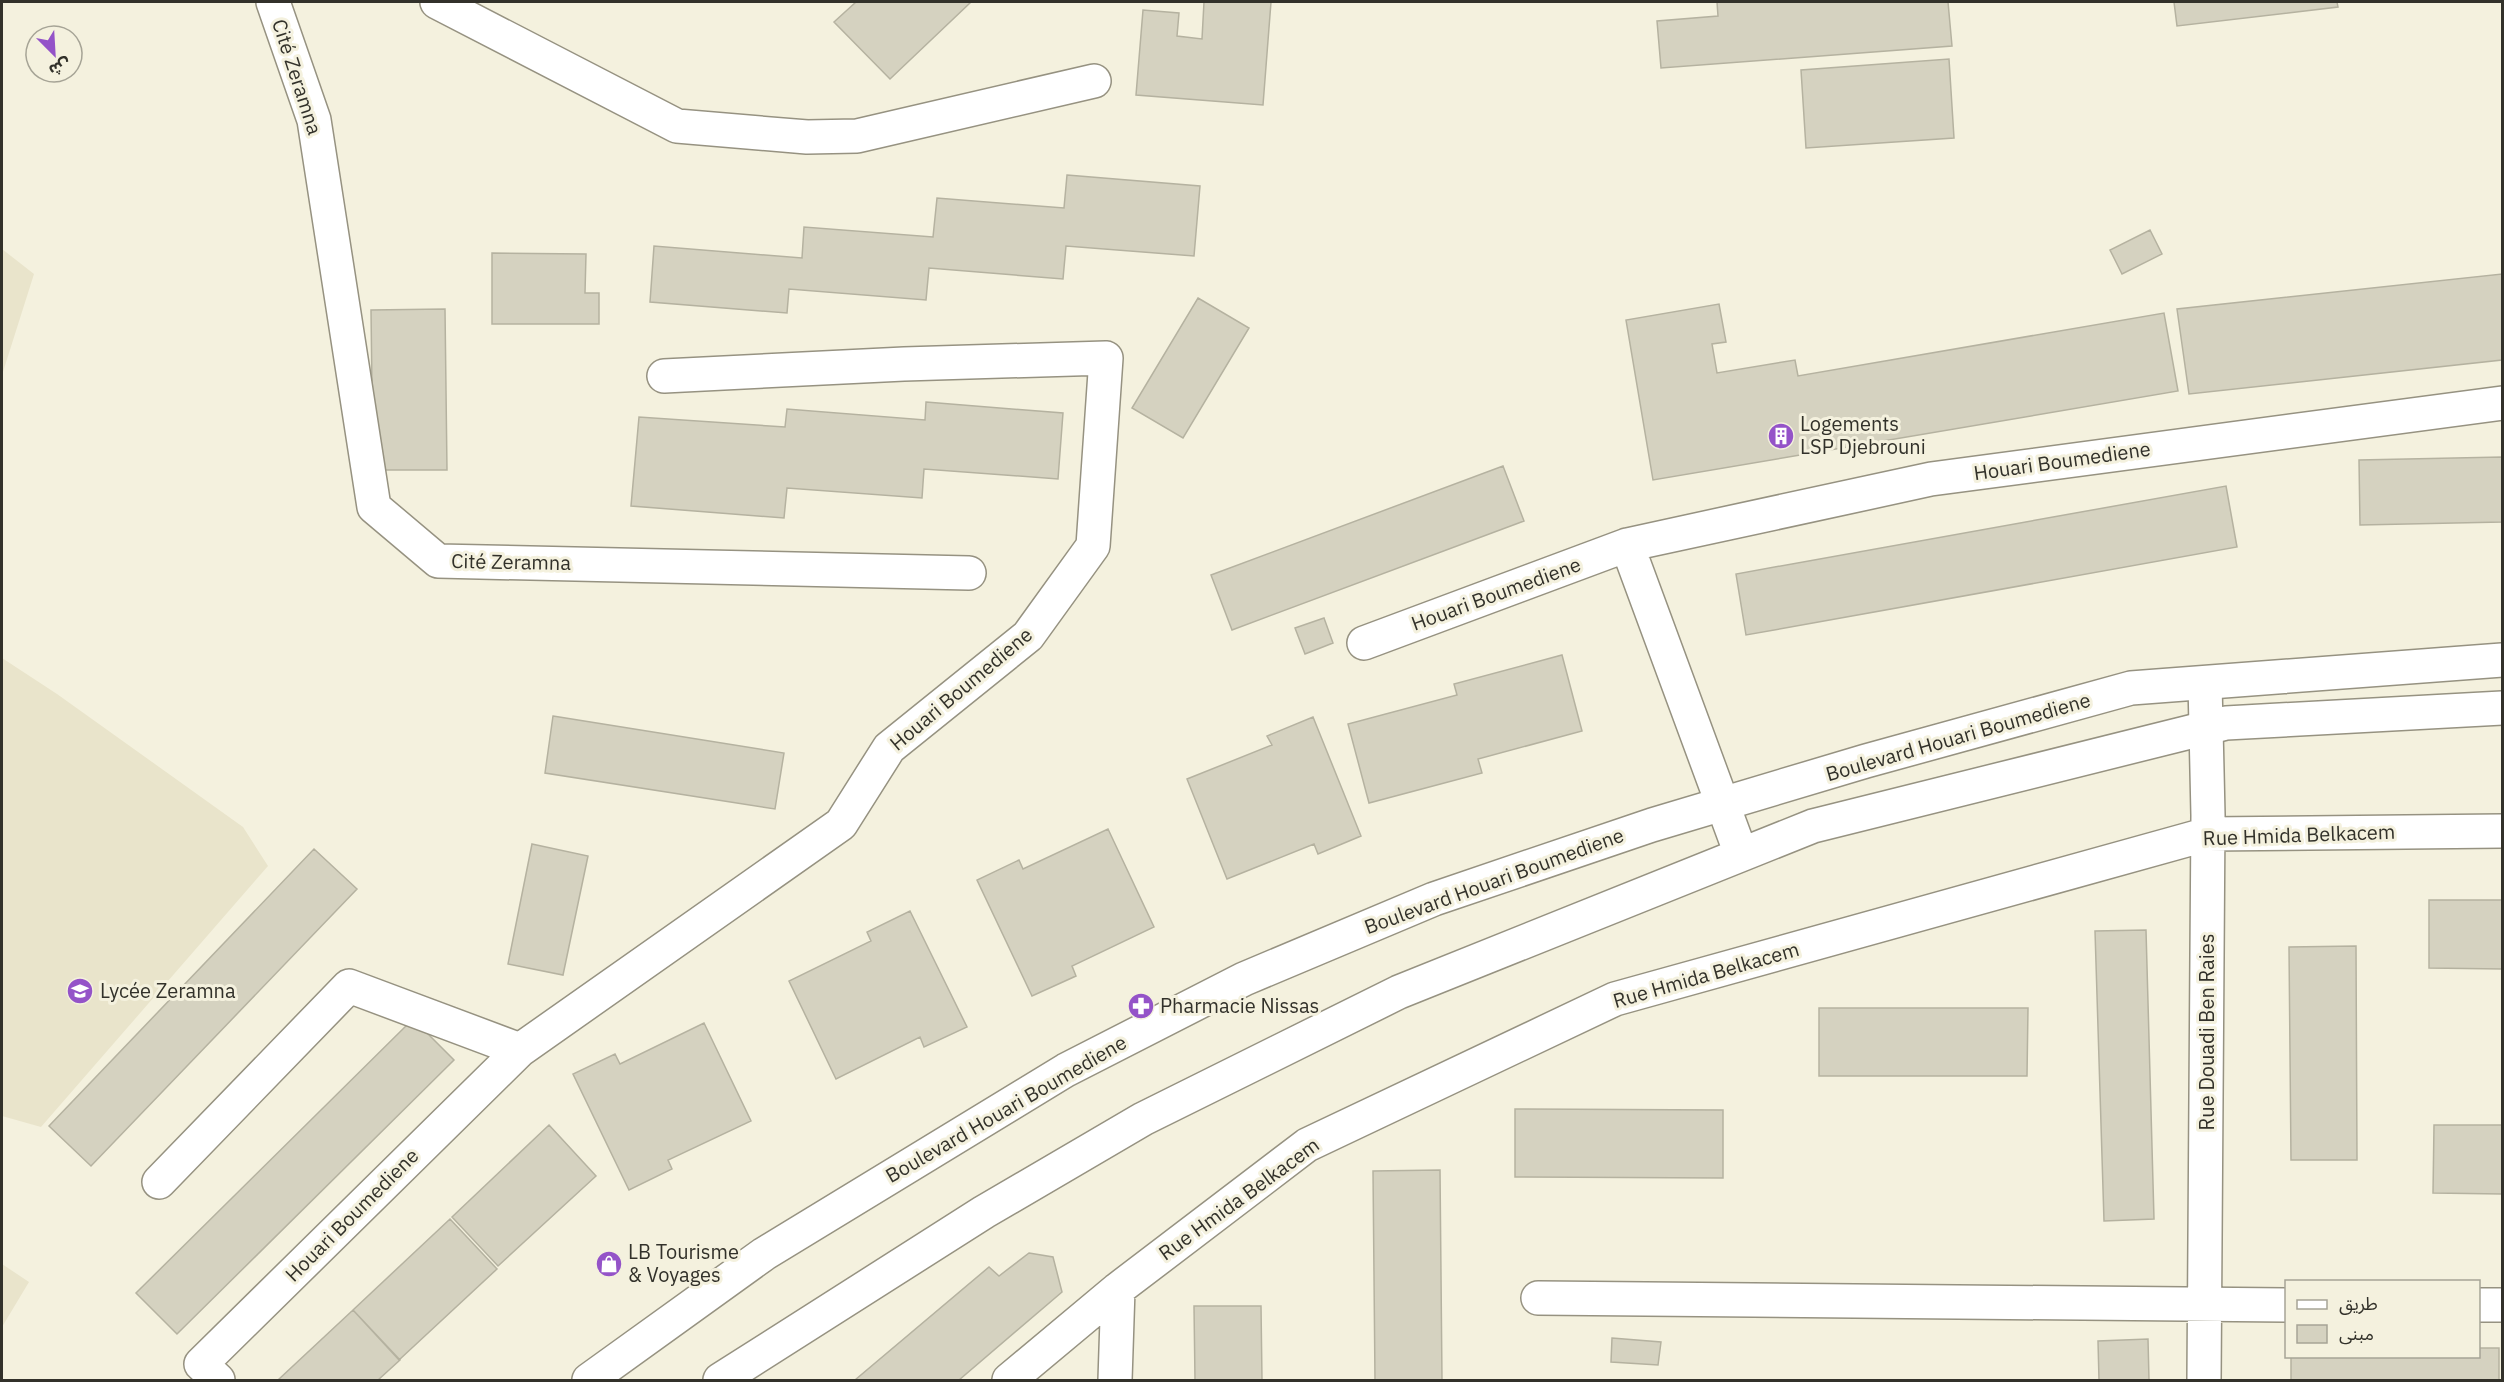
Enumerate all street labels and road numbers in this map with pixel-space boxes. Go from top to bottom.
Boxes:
street label: Cité Zeramna [266,16,329,138]
street label: Houari Boumediene [1972,435,2152,486]
street label: Cité Zeramna [451,547,572,576]
street label: Houari Boumediene [1407,550,1584,637]
street label: Houari Boumediene [884,621,1038,756]
street label: Boulevard Houari Boumediene [1822,686,2093,787]
street label: Rue Hmida Belkacem [2202,818,2396,851]
street label: Boulevard Houari Boumediene [1360,821,1627,940]
street label: Rue Douadi Ben Raies [2193,934,2220,1130]
street label: Rue Hmida Belkacem [1610,935,1802,1014]
street label: Boulevard Houari Boumediene [880,1028,1131,1189]
street label: Rue Hmida Belkacem [1153,1131,1324,1266]
street label: Houari Boumediene [279,1142,424,1287]

